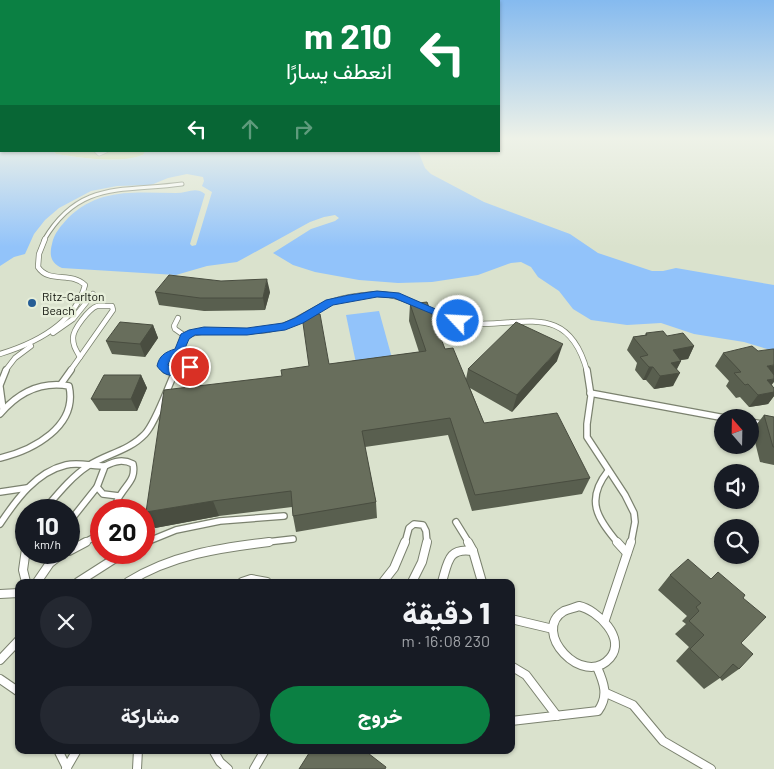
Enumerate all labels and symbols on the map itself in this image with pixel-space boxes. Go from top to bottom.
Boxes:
place label: Ritz-Carlton Beach [42,289,105,317]
position arrow [431,294,483,346]
marker: Ritz-Carlton Beach [26,297,38,309]
pin [169,346,211,388]
north arrow [714,409,759,454]
speed limit sign: 20 [90,499,155,564]

